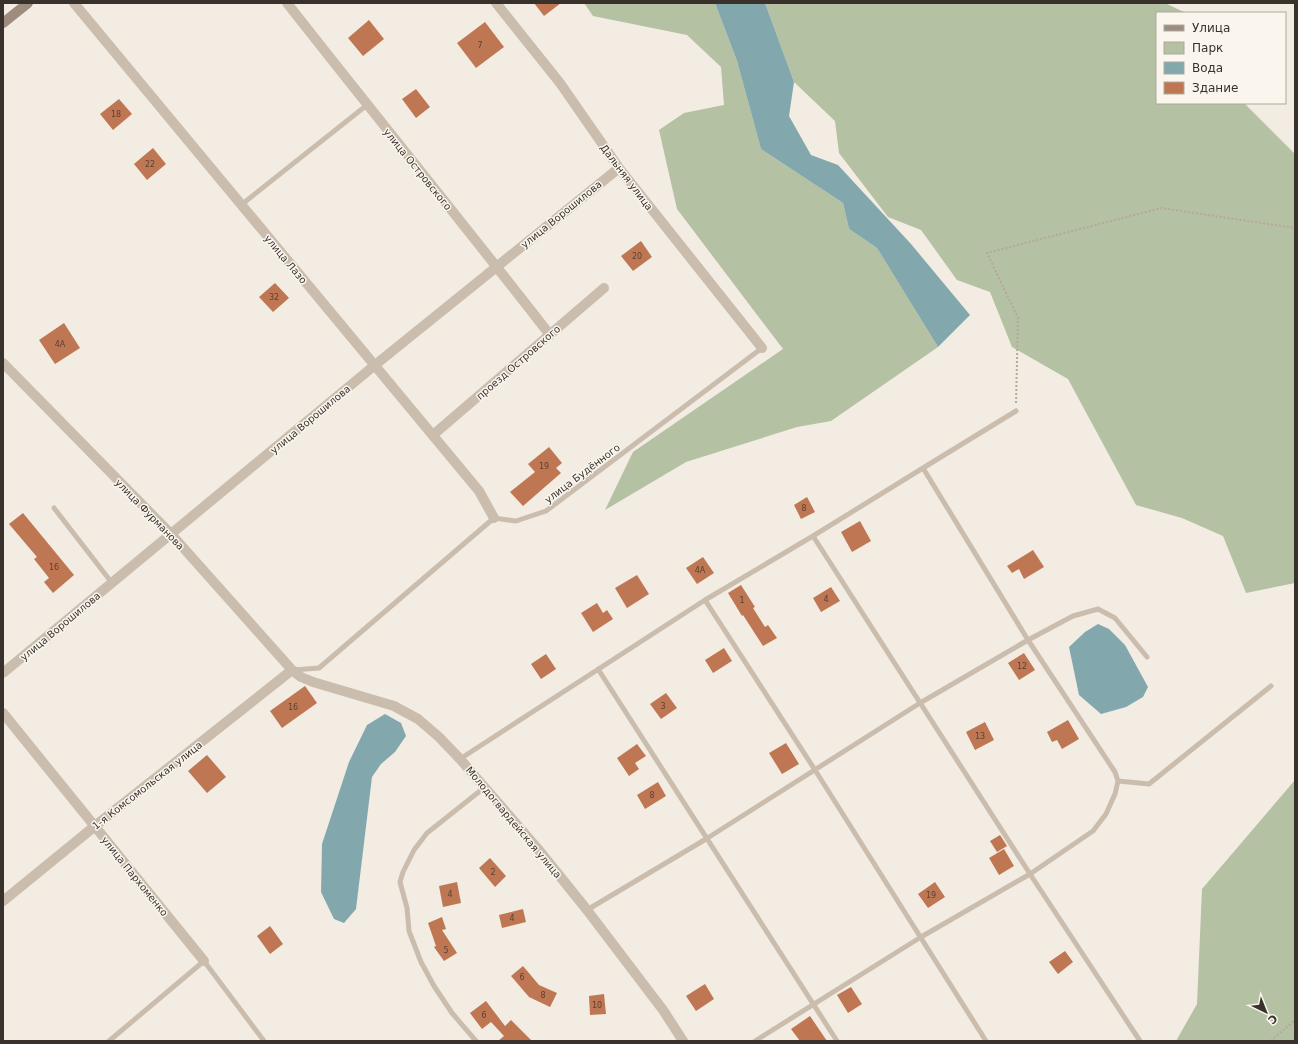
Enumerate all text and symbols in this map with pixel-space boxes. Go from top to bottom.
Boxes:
legend [1156,12,1286,104]
text: Улица [1192,21,1230,35]
house number: 7 [477,41,483,50]
text: Парк [1192,41,1223,55]
text: Вода [1192,61,1223,75]
text: Здание [1192,81,1238,95]
house number: 18 [111,110,121,119]
street label: улица Островского [381,126,454,212]
street label: Дальняя улица [598,142,655,212]
house number: 22 [145,160,155,169]
street label: улица Ворошилова [519,178,604,250]
street label: улица Лазо [262,233,309,286]
house number: 20 [632,252,642,261]
house number: 32 [269,293,279,302]
street label: проезд Островского [474,323,562,402]
house number: 4А [55,340,66,349]
street label: улица Ворошилова [268,383,352,456]
street label: улица Будённого [543,442,622,505]
house number: 19 [539,462,549,471]
street label: улица Фурманова [113,477,186,552]
house number: 8 [801,504,807,513]
house number: 16 [49,563,59,572]
house number: 4А [695,566,706,575]
street label: улица Ворошилова [18,590,102,663]
house number: 4 [823,595,829,604]
house number: 1 [739,596,745,605]
house number: 12 [1017,662,1027,671]
house number: 3 [660,702,666,711]
house number: 16 [288,703,298,712]
house number: 13 [975,732,985,741]
street label: 1-я Комсомольская улица [90,739,204,832]
street label: Молодогвардейская улица [464,764,563,880]
house number: 8 [649,791,655,800]
street label: улица Пархоменко [99,834,170,918]
house number: 2 [490,868,496,877]
house number: 4 [447,890,453,899]
house number: 19 [926,891,936,900]
house number: 4 [509,914,515,923]
house number: 5 [443,946,449,955]
house number: 6 [519,973,525,982]
house number: 8 [540,991,546,1000]
north arrow [1246,992,1286,1032]
house number: 10 [592,1001,602,1010]
house number: 6 [481,1011,487,1020]
text: С [1265,1011,1280,1026]

